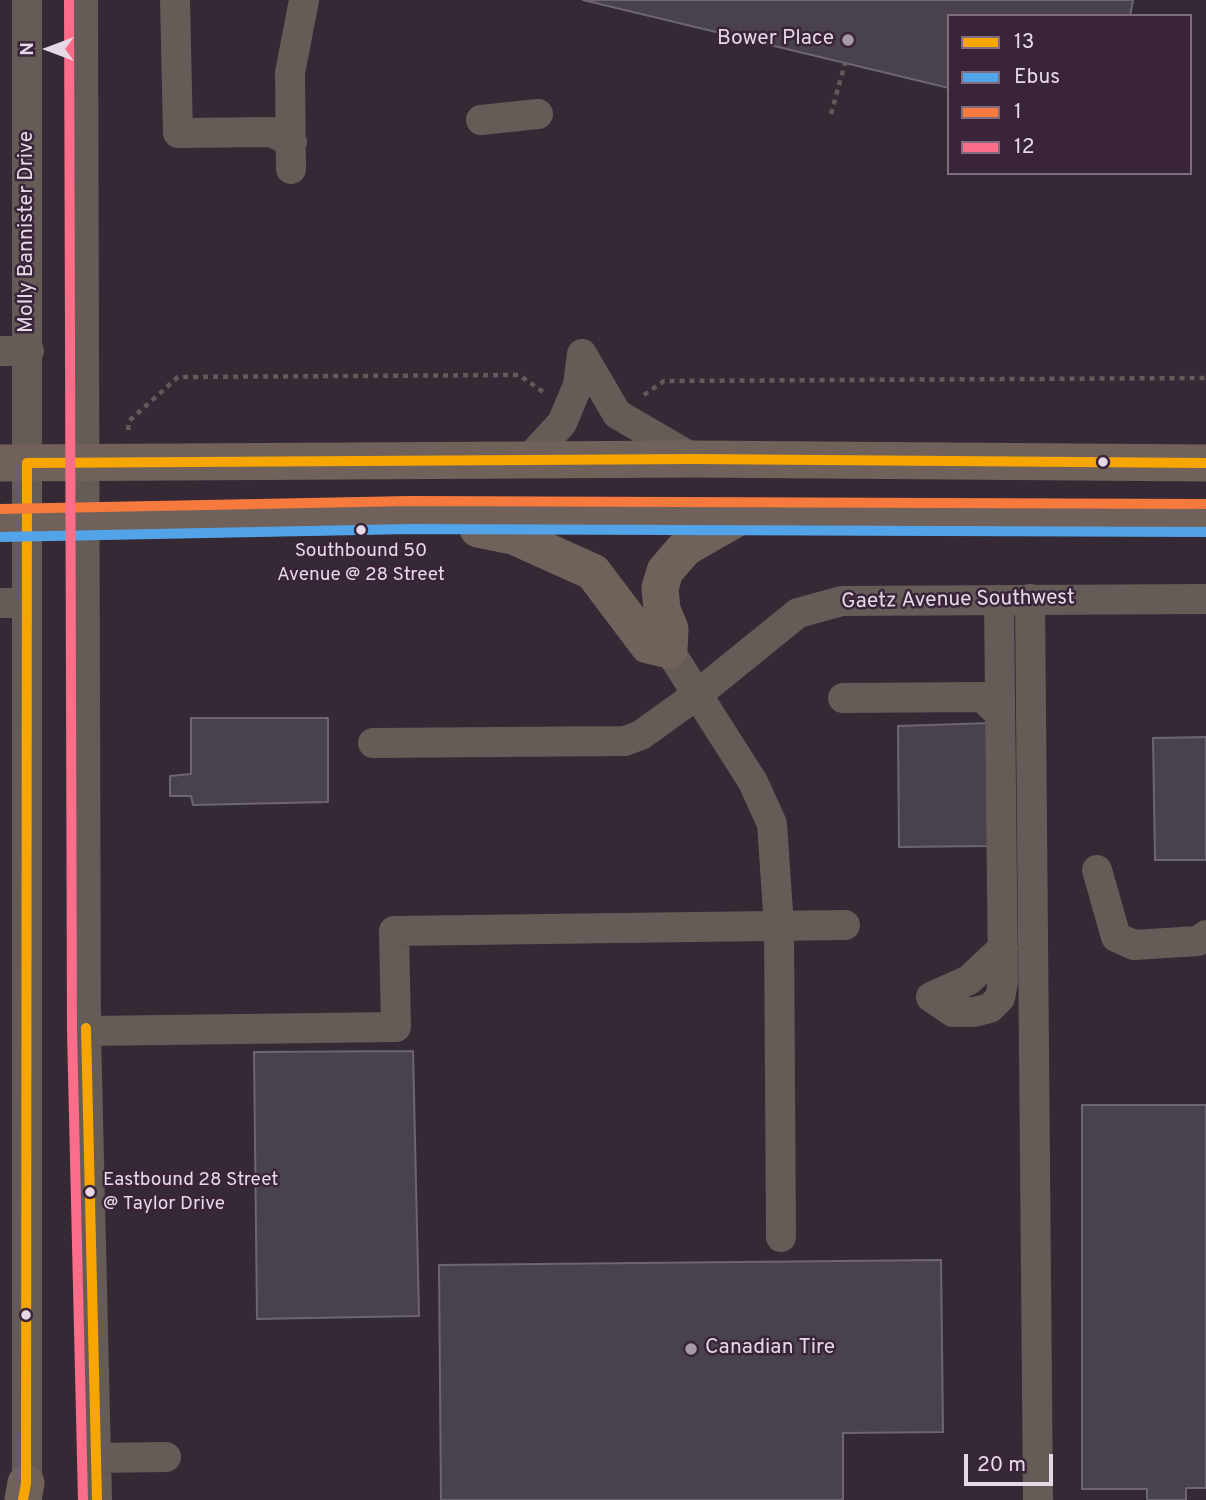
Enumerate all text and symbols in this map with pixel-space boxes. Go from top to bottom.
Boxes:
north arrow [14,14,84,84]
legend [947,14,1192,175]
place label: Bower Place [717,27,834,53]
text: 13 [1014,29,1034,56]
marker: Bower Place [840,32,856,48]
text: N [16,42,40,56]
text: Ebus [1014,64,1060,91]
text: 1 [1014,99,1022,126]
street label: Molly Bannister Drive [15,131,41,333]
text: 12 [1014,134,1035,161]
unlabelled marker [1096,455,1110,469]
marker: Southbound 50 Avenue @ 28 Street [354,523,368,537]
place label: Southbound 50 Avenue @ 28 Street [277,541,445,585]
street label: Gaetz Avenue Southwest [841,586,1075,616]
place label: Eastbound 28 Street @ Taylor Drive [103,1170,278,1214]
marker: Eastbound 28 Street @ Taylor Drive [83,1185,97,1199]
unlabelled marker [19,1308,33,1322]
place label: Canadian Tire [705,1336,835,1362]
marker: Canadian Tire [683,1341,699,1357]
scale bar [968,1440,1057,1484]
text: 20 m [977,1452,1026,1479]

